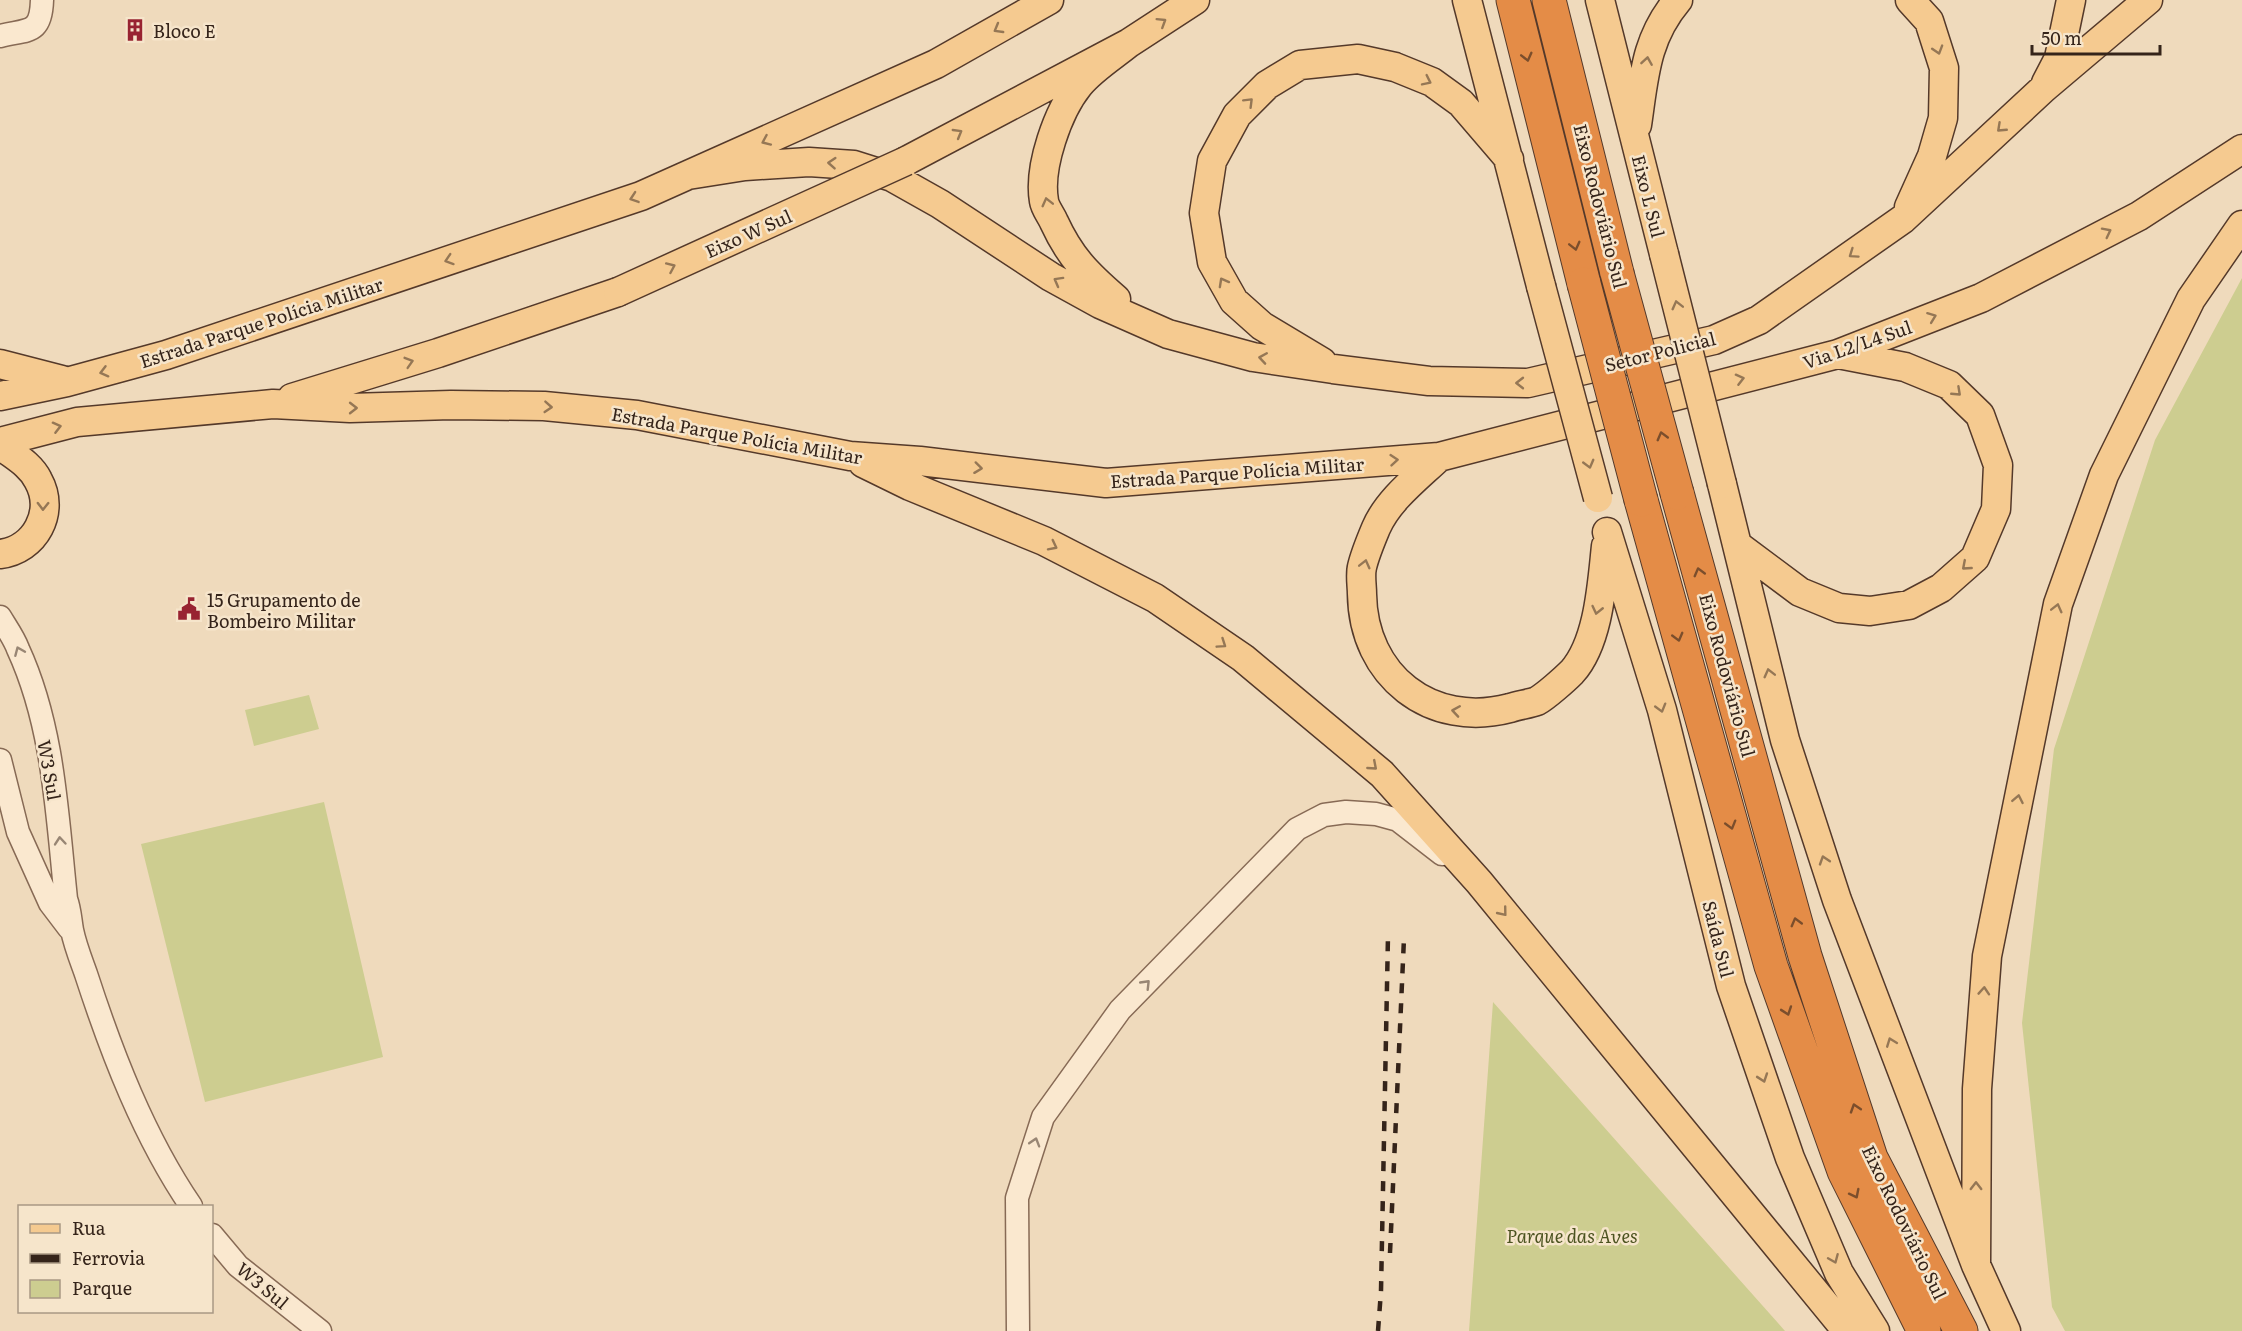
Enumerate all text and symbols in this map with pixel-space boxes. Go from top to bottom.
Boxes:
building icon: Bloco E [122,17,148,43]
place label: Bloco E [153,17,216,44]
one-way arrow [1156,18,1166,30]
scale bar [2032,18,2160,56]
one-way arrow [994,22,1004,33]
text: 50 m [2041,24,2082,51]
one-way arrow [1931,44,1943,55]
one-way arrow [1519,52,1532,62]
one-way arrow [1640,56,1652,65]
one-way arrow [1421,73,1432,85]
one-way arrow [1242,99,1253,110]
street label: Eixo Rodoviário Sul [1568,121,1634,291]
one-way arrow [1997,121,2008,132]
one-way arrow [952,129,962,141]
one-way arrow [761,133,772,145]
street label: Eixo L Sul [1626,152,1672,240]
one-way arrow [828,157,837,170]
one-way arrow [629,191,640,204]
one-way arrow [1041,197,1054,207]
street label: Eixo W Sul [700,202,796,264]
one-way arrow [2101,228,2112,240]
one-way arrow [1567,241,1580,251]
one-way arrow [1849,247,1860,258]
one-way arrow [444,253,455,266]
one-way arrow [665,263,676,275]
street label: Estrada Parque Polícia Militar [136,270,387,374]
one-way arrow [1054,277,1065,288]
one-way arrow [1219,278,1230,288]
one-way arrow [1672,301,1684,311]
one-way arrow [1925,312,1936,324]
street label: Via L2/L4 Sul [1799,313,1915,375]
street label: Setor Policial [1602,324,1718,378]
one-way arrow [1259,353,1268,365]
one-way arrow [403,357,414,369]
one-way arrow [99,364,109,377]
one-way arrow [1734,374,1744,387]
one-way arrow [1515,377,1524,389]
one-way arrow [1950,385,1960,396]
one-way arrow [543,400,552,413]
street label: Estrada Parque Polícia Militar [609,400,865,470]
one-way arrow [348,402,357,414]
one-way arrow [52,422,62,435]
one-way arrow [1656,432,1669,442]
street label: Estrada Parque Polícia Militar [1109,450,1365,494]
one-way arrow [1390,454,1399,467]
one-way arrow [1581,459,1594,469]
one-way arrow [973,461,982,473]
one-way arrow [37,502,49,511]
one-way arrow [1047,539,1058,550]
one-way arrow [1962,558,1973,569]
one-way arrow [1357,559,1370,569]
one-way arrow [1694,567,1706,578]
place label: 15 Grupamento de Bombeiro Militar [207,586,361,634]
street label: Eixo Rodoviário Sul [1693,590,1763,760]
public building icon: 15 Grupamento de Bombeiro Militar [176,596,202,622]
one-way arrow [2050,603,2063,613]
one-way arrow [1591,605,1604,615]
one-way arrow [1671,631,1683,642]
one-way arrow [1215,637,1226,648]
one-way arrow [14,647,26,658]
one-way arrow [1763,668,1776,678]
one-way arrow [1654,702,1666,713]
one-way arrow [1452,705,1461,717]
street label: W3 Sul [31,738,69,802]
one-way arrow [1366,759,1377,770]
one-way arrow [2011,795,2024,805]
one-way arrow [1724,819,1736,830]
one-way arrow [54,836,67,846]
one-way arrow [1819,855,1831,866]
street label: Saída Sul [1696,898,1742,980]
one-way arrow [1495,905,1506,916]
one-way arrow [1791,917,1803,928]
one-way arrow [1138,981,1149,992]
one-way arrow [1977,987,1990,996]
one-way arrow [1780,1006,1793,1016]
one-way arrow [1886,1038,1899,1048]
one-way arrow [1755,1072,1768,1083]
one-way arrow [1849,1103,1862,1114]
one-way arrow [1028,1137,1040,1148]
street label: Eixo Rodoviário Sul [1856,1140,1954,1304]
one-way arrow [1970,1181,1983,1190]
one-way arrow [1848,1188,1860,1199]
legend [18,1205,213,1313]
text: Rua [72,1214,106,1241]
park label: Parque das Aves [1506,1222,1638,1249]
text: Ferrovia [72,1244,145,1271]
one-way arrow [1827,1253,1839,1264]
street label: W3 Sul [231,1255,295,1315]
text: Parque [72,1274,132,1301]

